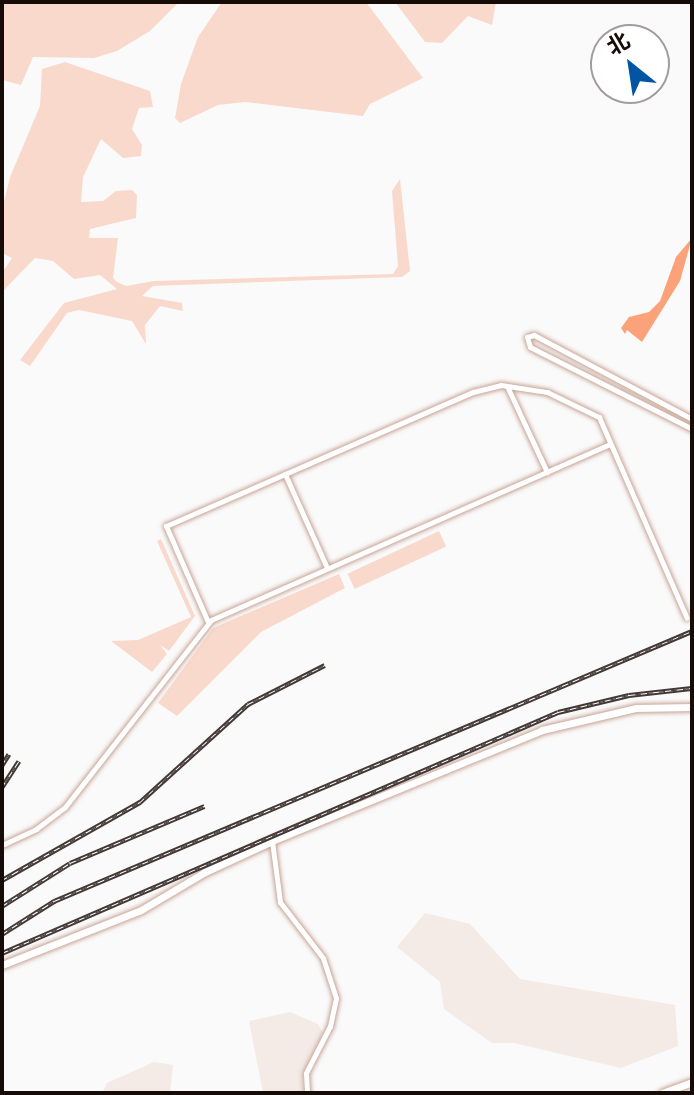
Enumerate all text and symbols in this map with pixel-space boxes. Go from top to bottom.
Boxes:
north arrow [590,24,670,104]
text: 北 [602,27,635,62]

